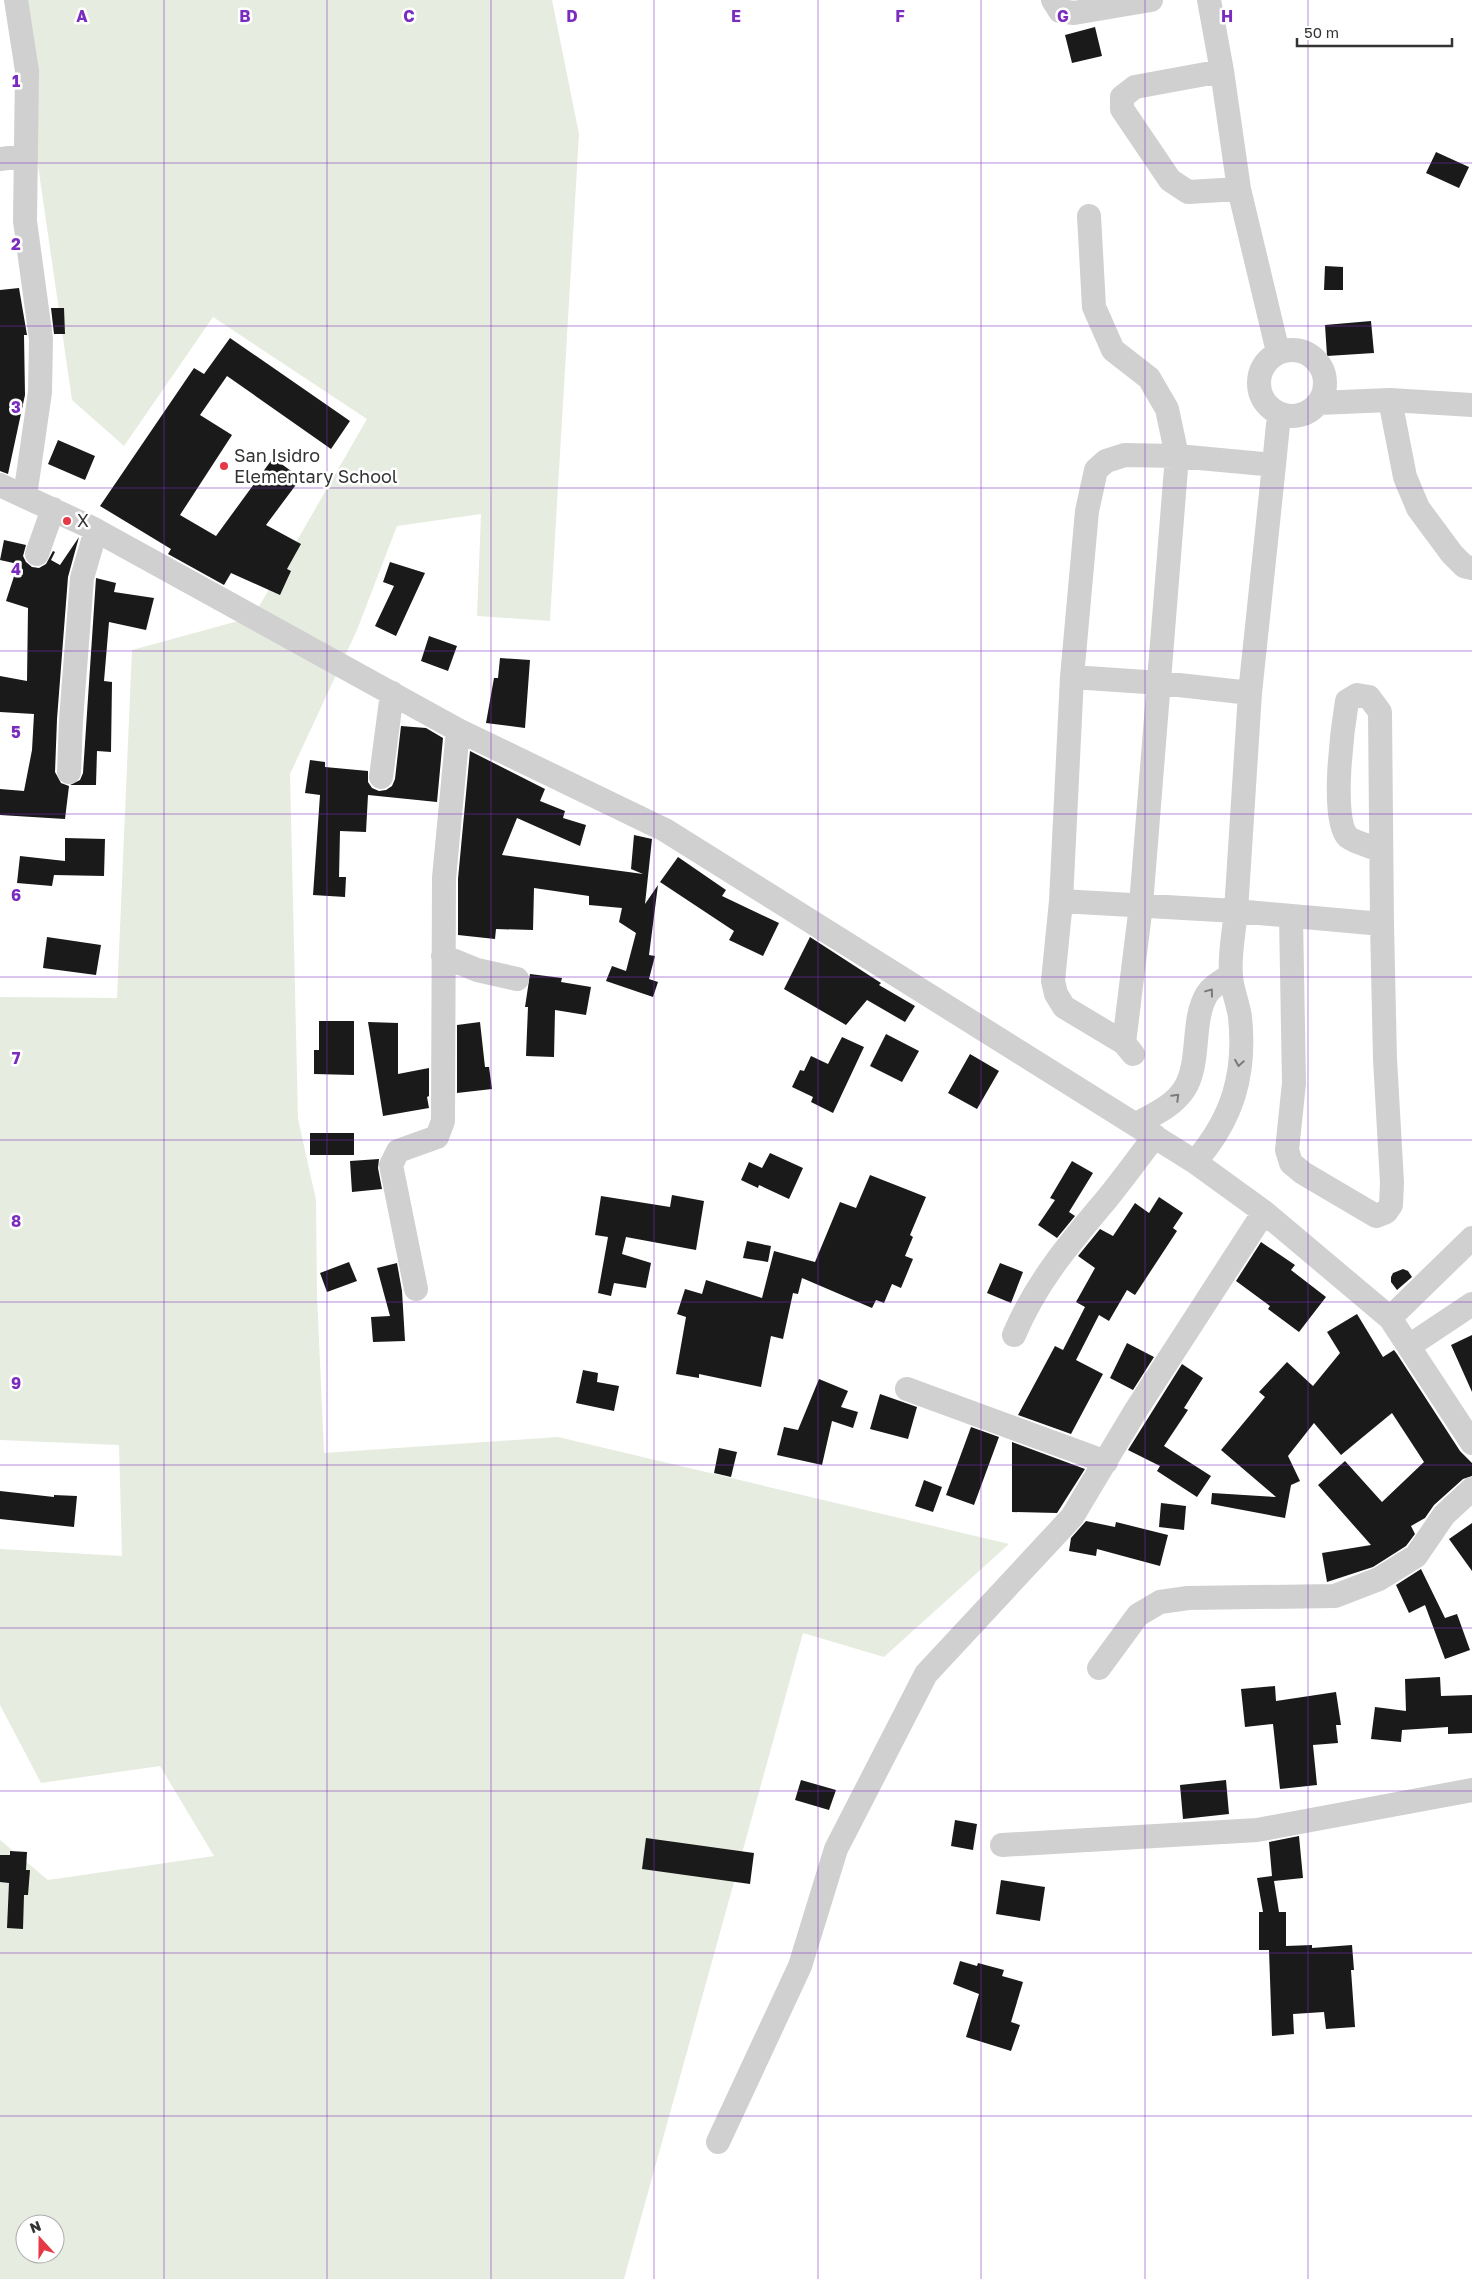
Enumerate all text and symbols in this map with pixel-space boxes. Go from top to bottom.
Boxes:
text: A [76,6,88,26]
text: B [239,6,251,26]
text: C [403,6,415,26]
text: D [566,6,578,26]
text: E [731,6,741,26]
text: F [895,6,905,26]
text: G [1057,6,1069,26]
text: H [1221,6,1233,26]
scale bar [1297,15,1452,47]
text: 50 m [1304,23,1339,41]
text: 1 [12,71,20,91]
text: 2 [11,234,21,254]
text: 3 [11,397,21,417]
place label: San Isidro Elementary School [234,444,398,487]
marker: San Isidro Elementary School [218,460,230,472]
place label: X [77,509,89,531]
marker: X [61,515,73,527]
text: 4 [11,559,21,579]
text: 5 [11,722,21,742]
text: 6 [11,885,21,905]
one-way arrow [1205,988,1214,997]
text: 7 [12,1048,21,1068]
one-way arrow [1235,1059,1245,1068]
one-way arrow [1170,1094,1179,1103]
text: 8 [11,1211,21,1231]
text: 9 [11,1373,21,1393]
north arrow [15,2214,65,2264]
text: N [27,2217,43,2236]

